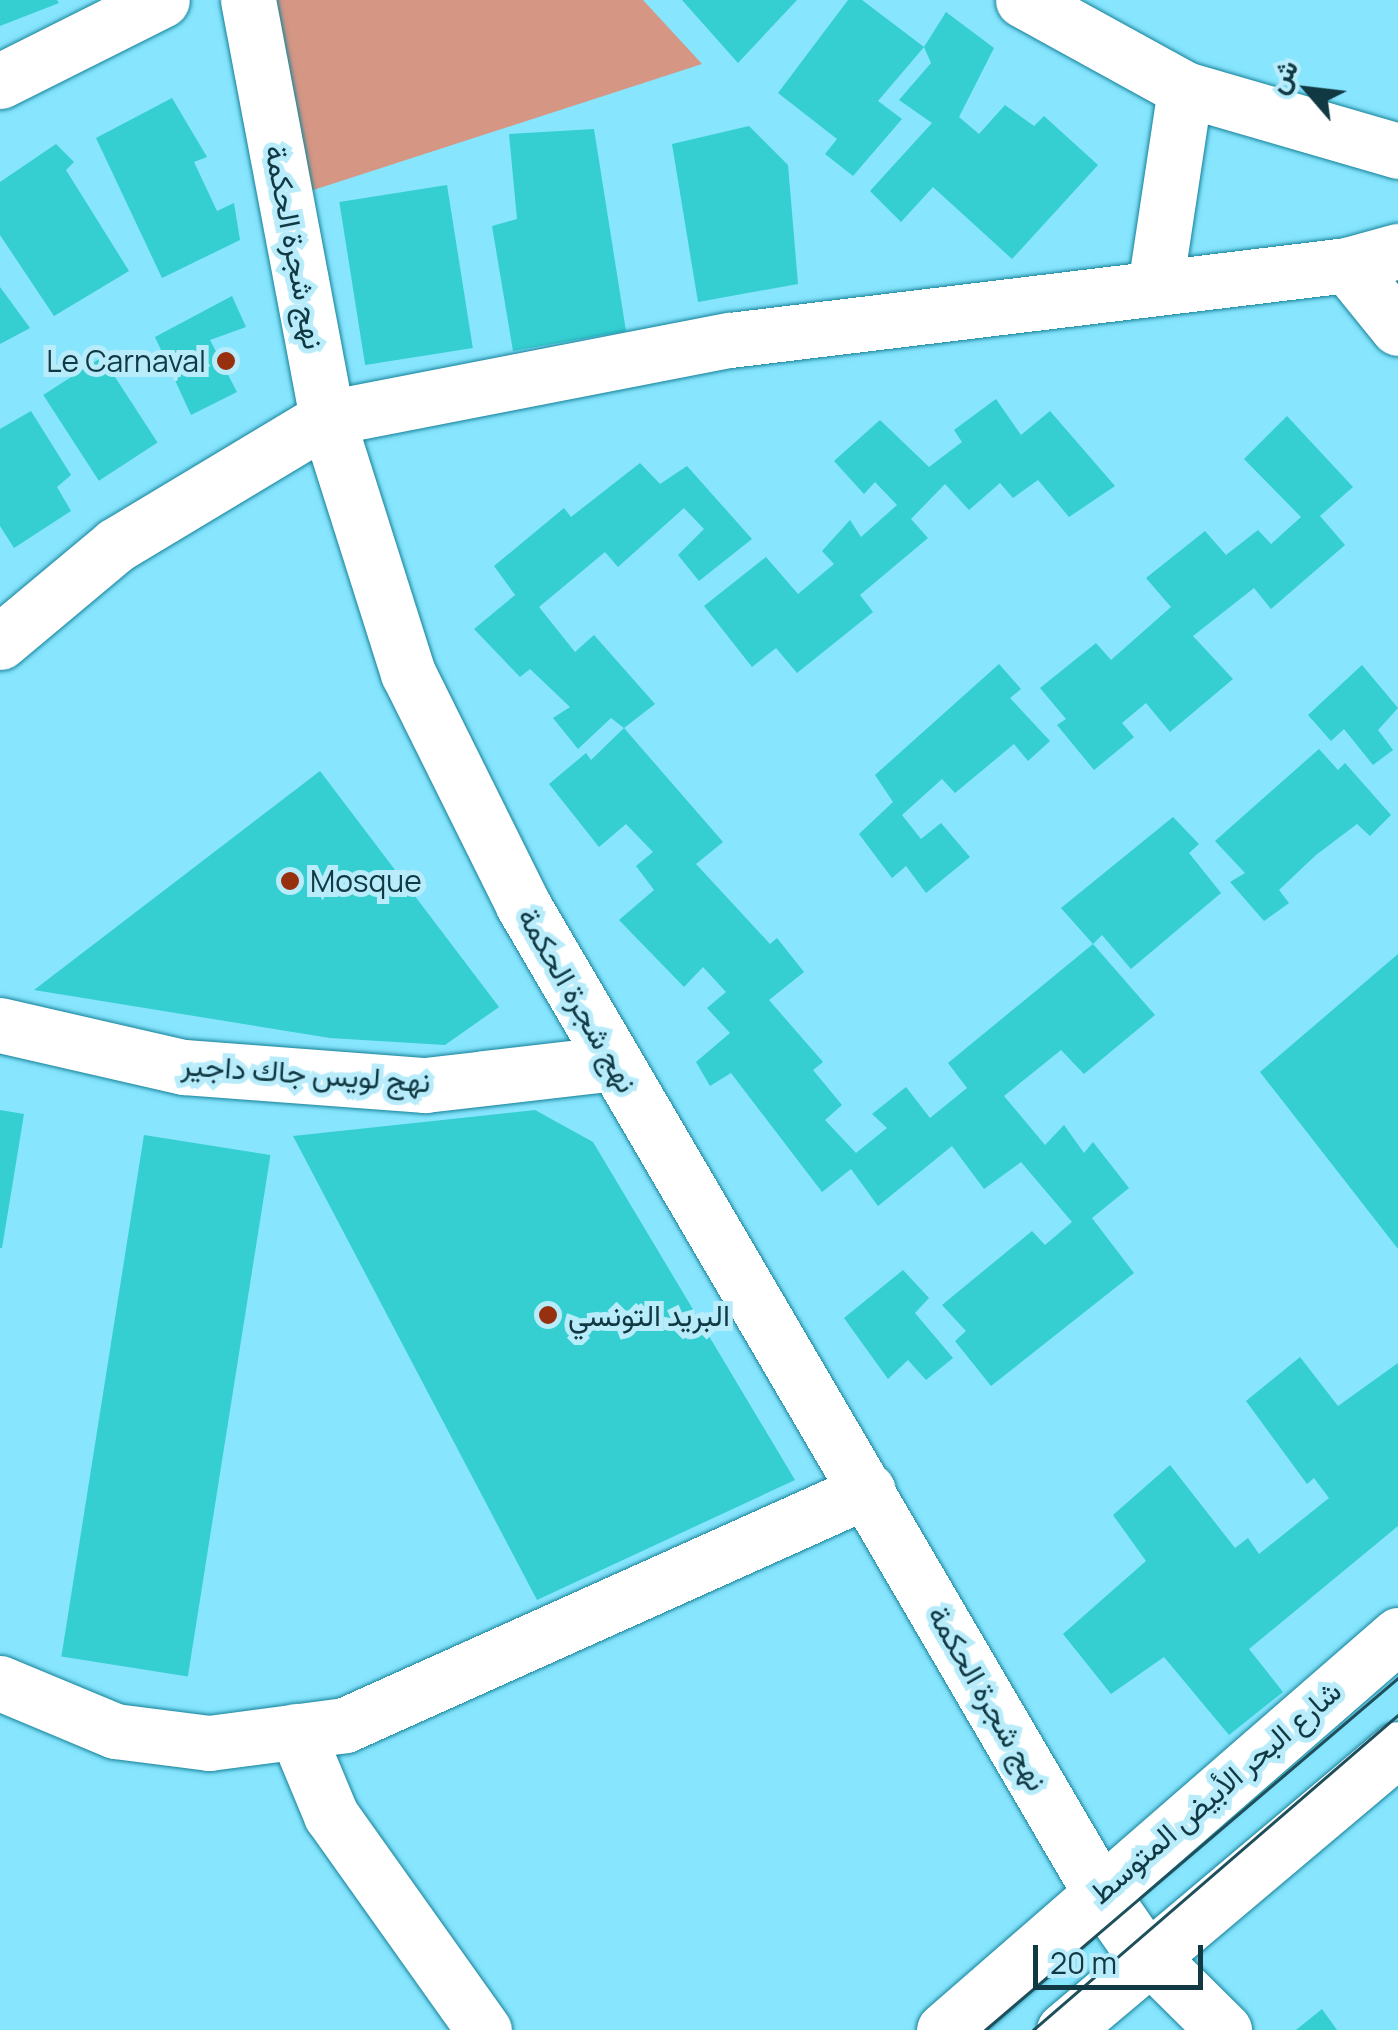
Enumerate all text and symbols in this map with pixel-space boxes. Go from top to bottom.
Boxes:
north arrow [1258,40,1358,140]
text: ش [1257,52,1306,100]
street label: نهج شجرة الحكمة [258,142,332,352]
place label: Le Carnaval [46,343,206,379]
marker: Le Carnaval [215,350,237,372]
place label: Mosque [310,863,422,899]
marker: Mosque [279,870,301,892]
street label: نهج شجرة الحكمة [511,901,645,1099]
street label: نهج لويس جاك داجير [180,1046,432,1100]
place label: البريد التونسي [568,1297,730,1333]
marker: البريد التونسي [537,1304,559,1326]
street label: نهج شجرة الحكمة [921,1599,1055,1797]
street label: شارع البحر الأبيض المتوسط [1082,1673,1348,1911]
scale bar [1038,1925,1208,1987]
text: 20 m [1050,1942,1117,1983]

